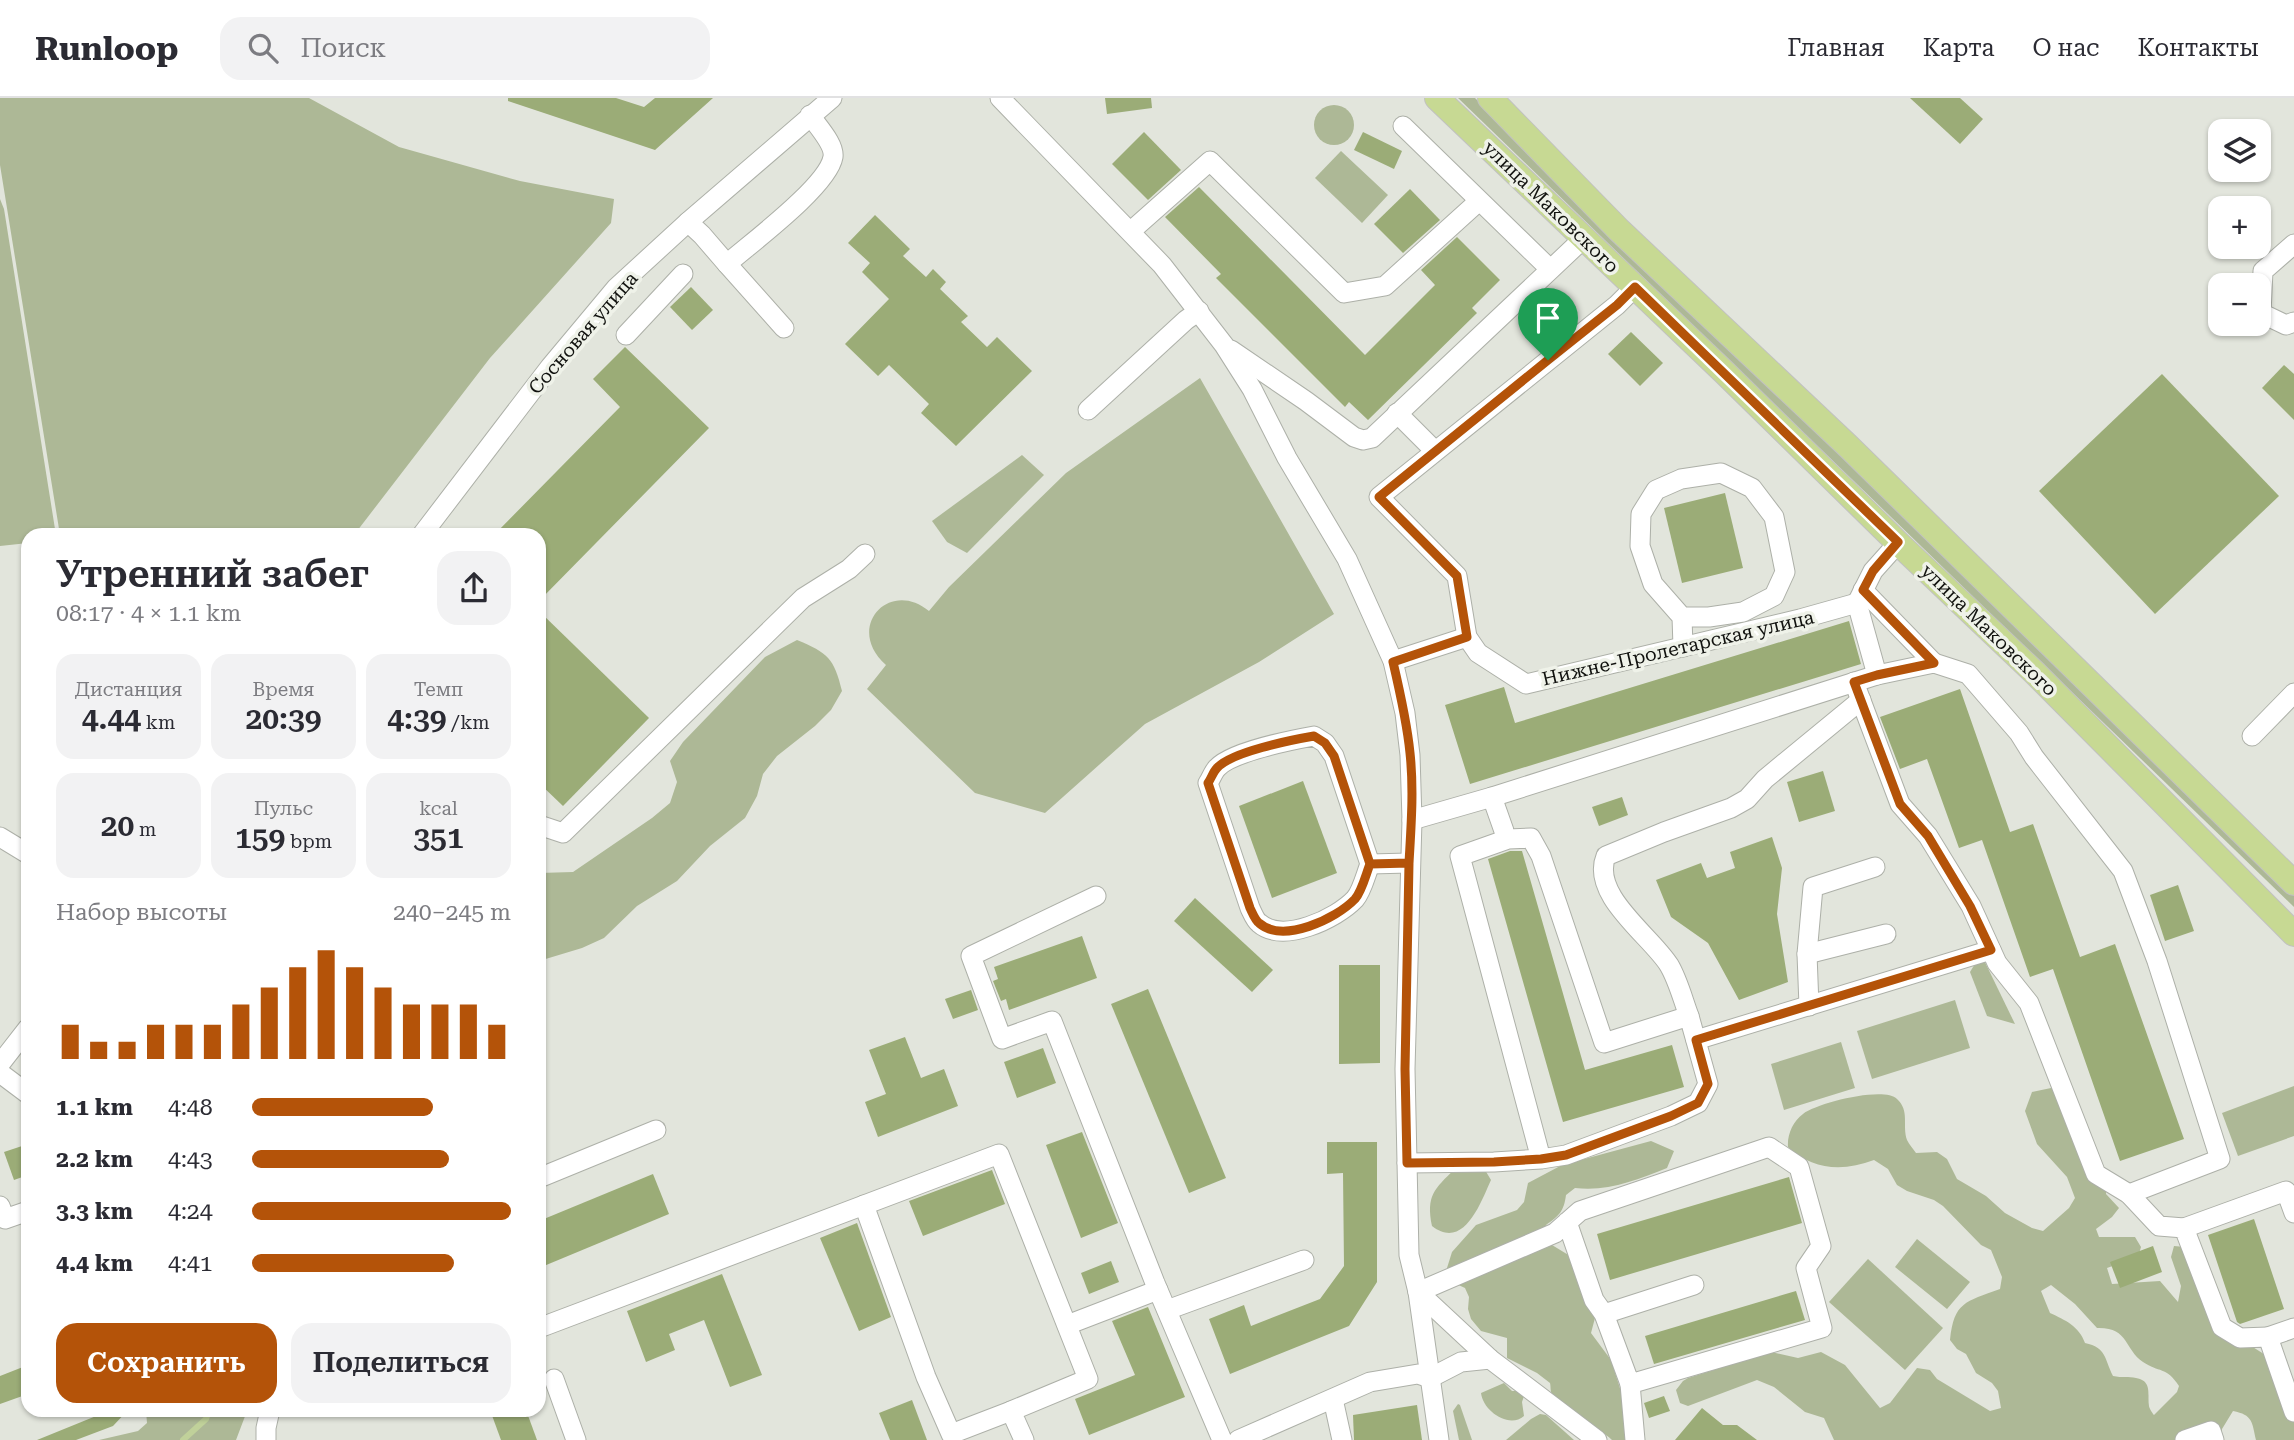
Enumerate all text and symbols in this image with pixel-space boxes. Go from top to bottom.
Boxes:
search box [220,17,710,80]
text: Runloop [35,29,178,68]
icon: search [244,29,282,67]
text: Поиск [300,33,386,63]
text: Главная [1787,34,1885,62]
text: Карта [1923,34,1994,62]
text: О нас [2032,34,2099,62]
text: Контакты [2137,34,2259,62]
map controls [2208,119,2271,336]
button: layers [2208,119,2271,182]
street label: улица Маковского [1478,136,1624,278]
button: + [2208,196,2271,259]
street label: Сосновая улица [524,267,643,399]
button: − [2208,273,2271,336]
pin [1518,288,1578,360]
icon: arrive [1529,299,1567,337]
button: share [437,551,511,625]
text: Утренний забег [56,552,369,596]
street label: улица Маковского [1916,559,2062,701]
text: 08:17 · 4 × 1.1 km [56,600,241,627]
street label: Нижне-Пролетарская улица [1540,605,1817,691]
text: Дистанция [75,678,182,701]
text: Время [253,678,314,701]
text: Темп [414,678,463,701]
text: 4.44 [82,701,141,736]
text: 20:39 [245,701,322,736]
text: 4:39 [387,701,447,736]
text: km [141,711,175,734]
text: /km [447,711,490,734]
text: Пульс [254,797,313,820]
text: kcal [419,797,458,820]
text: 20 [101,808,134,843]
text: m [134,818,156,841]
text: 159 [235,820,285,855]
text: 351 [413,820,464,855]
text: bpm [285,830,332,853]
text: Набор высоты [56,899,227,926]
text: 240–245 m [393,899,511,926]
text: 1.1 km [56,1094,133,1121]
text: 4:48 [168,1094,213,1121]
text: 2.2 km [56,1146,133,1173]
text: 4:43 [168,1146,213,1173]
text: 3.3 km [56,1198,133,1225]
text: 4:24 [168,1198,213,1225]
text: 4.4 km [56,1250,133,1277]
text: 4:41 [168,1250,213,1277]
button: Сохранить [56,1323,277,1403]
button: Поделиться [291,1323,511,1403]

